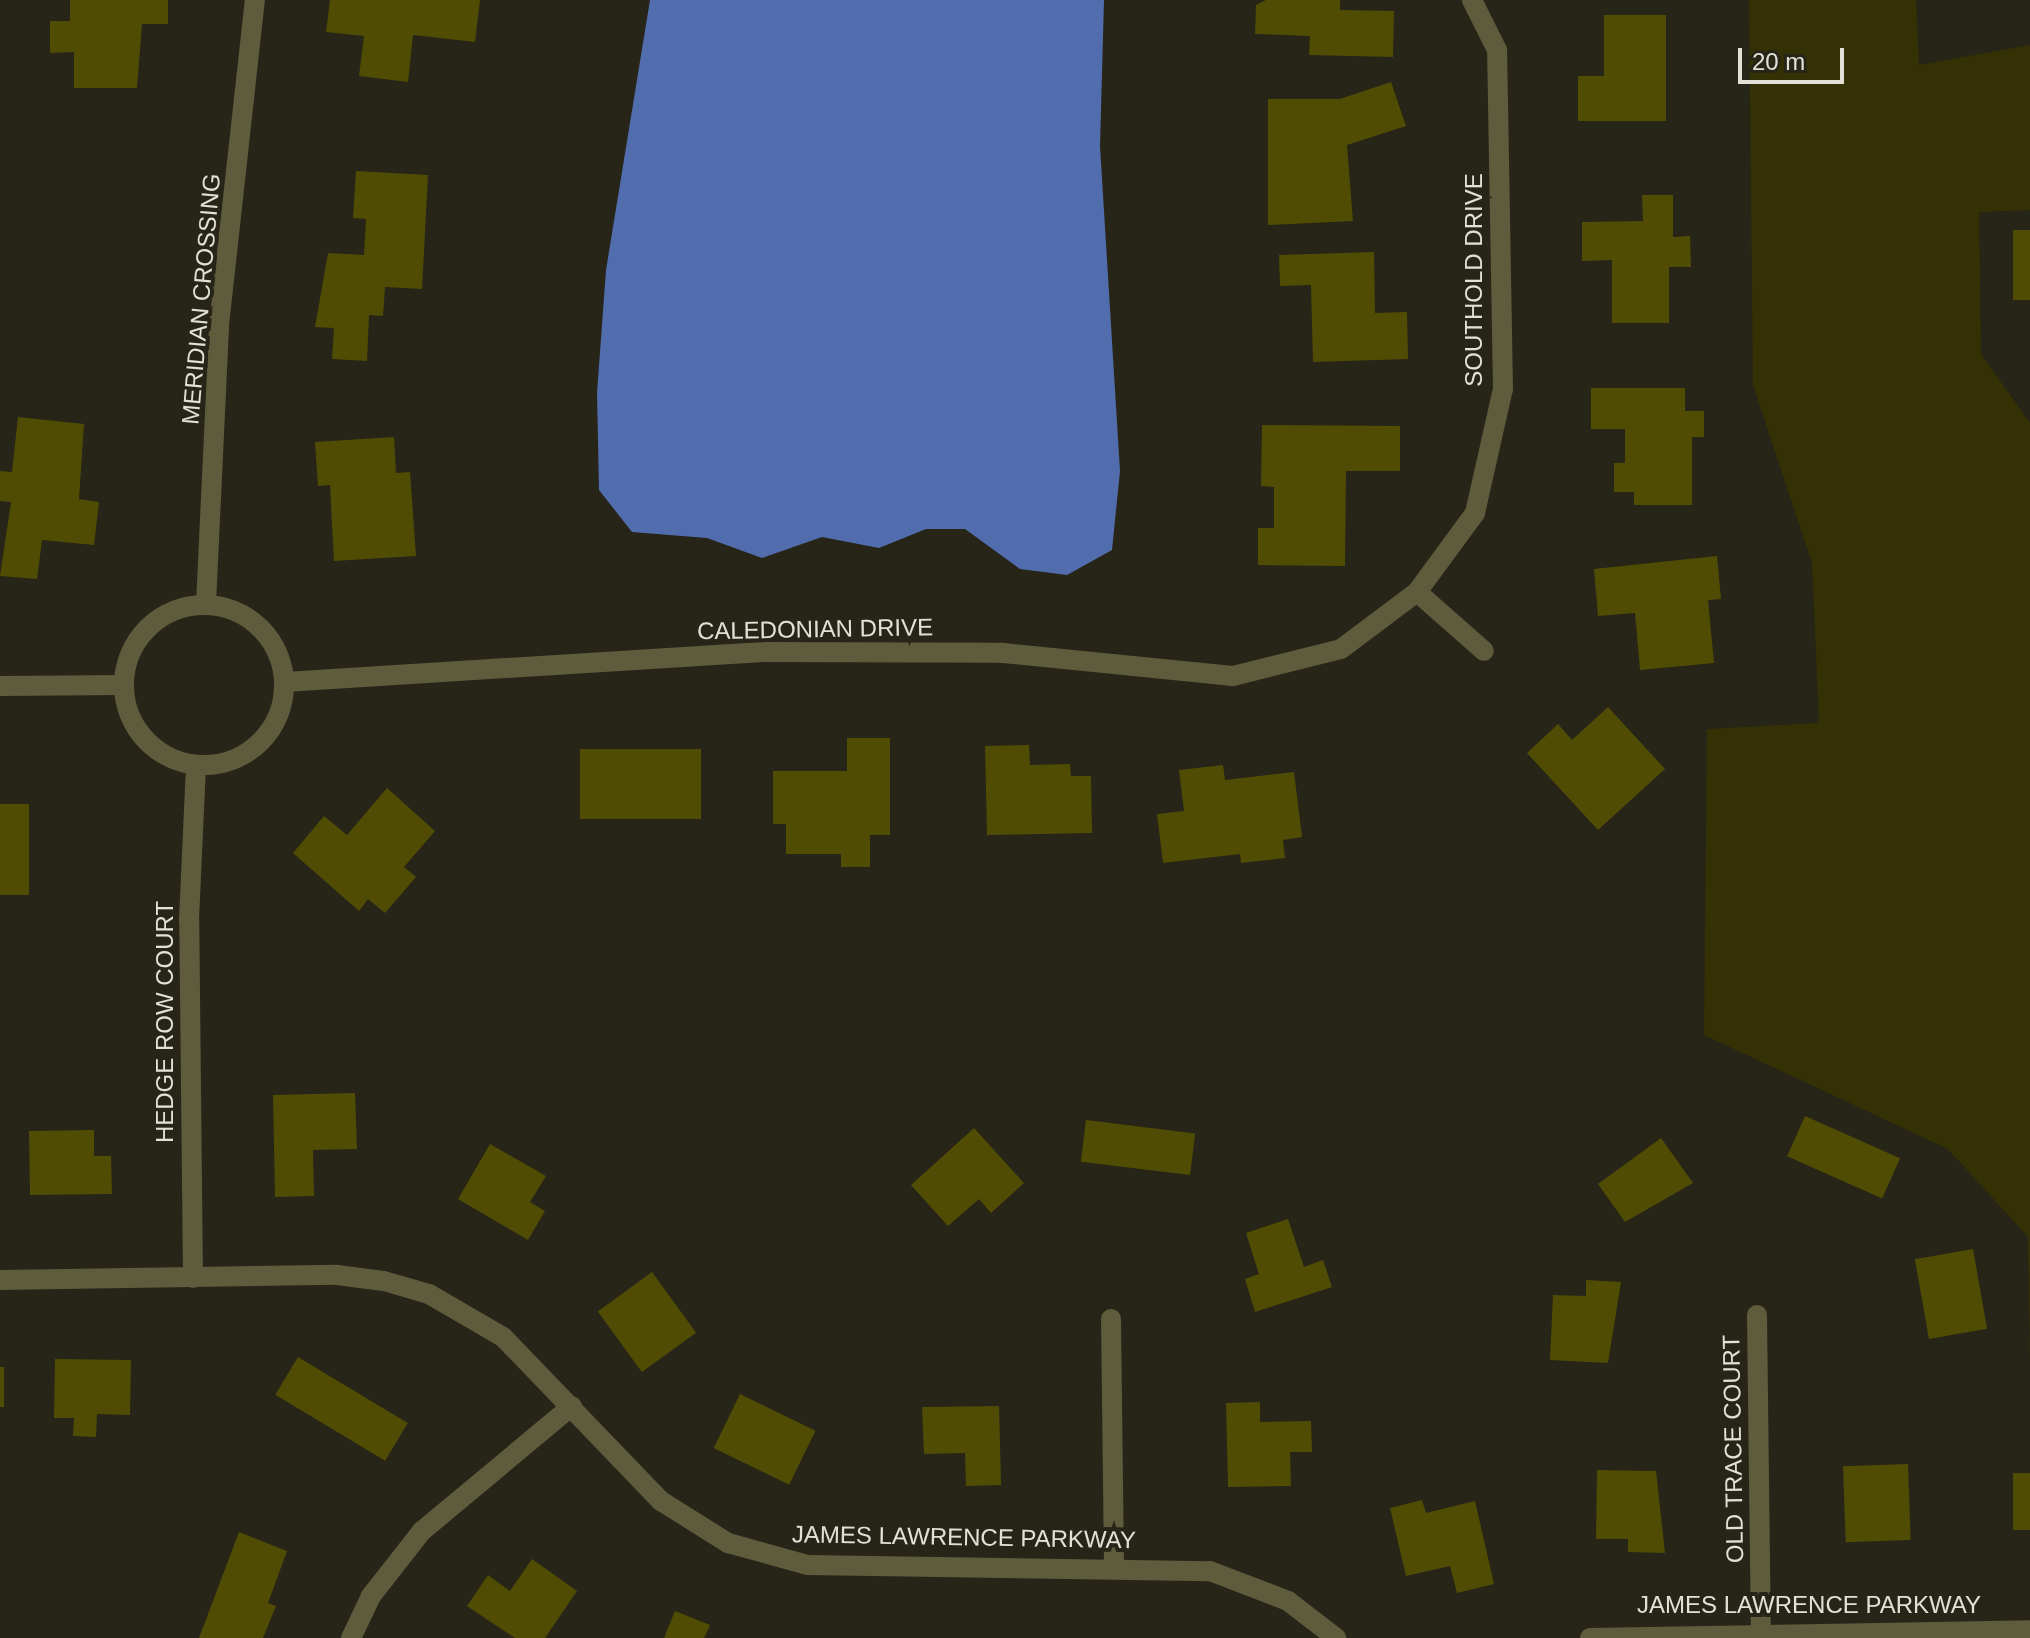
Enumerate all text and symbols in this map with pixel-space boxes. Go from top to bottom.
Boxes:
scale bar [1742,32,1848,82]
text: 20 m [1752,48,1805,75]
street label: MERIDIAN CROSSING [176,172,226,426]
street label: SOUTHOLD DRIVE [1460,173,1488,387]
street label: CALEDONIAN DRIVE [697,613,933,645]
street label: HEDGE ROW COURT [151,901,179,1143]
street label: OLD TRACE COURT [1717,1334,1749,1564]
street label: JAMES LAWRENCE PARKWAY [792,1520,1136,1554]
street label: JAMES LAWRENCE PARKWAY [1637,1591,1981,1619]

